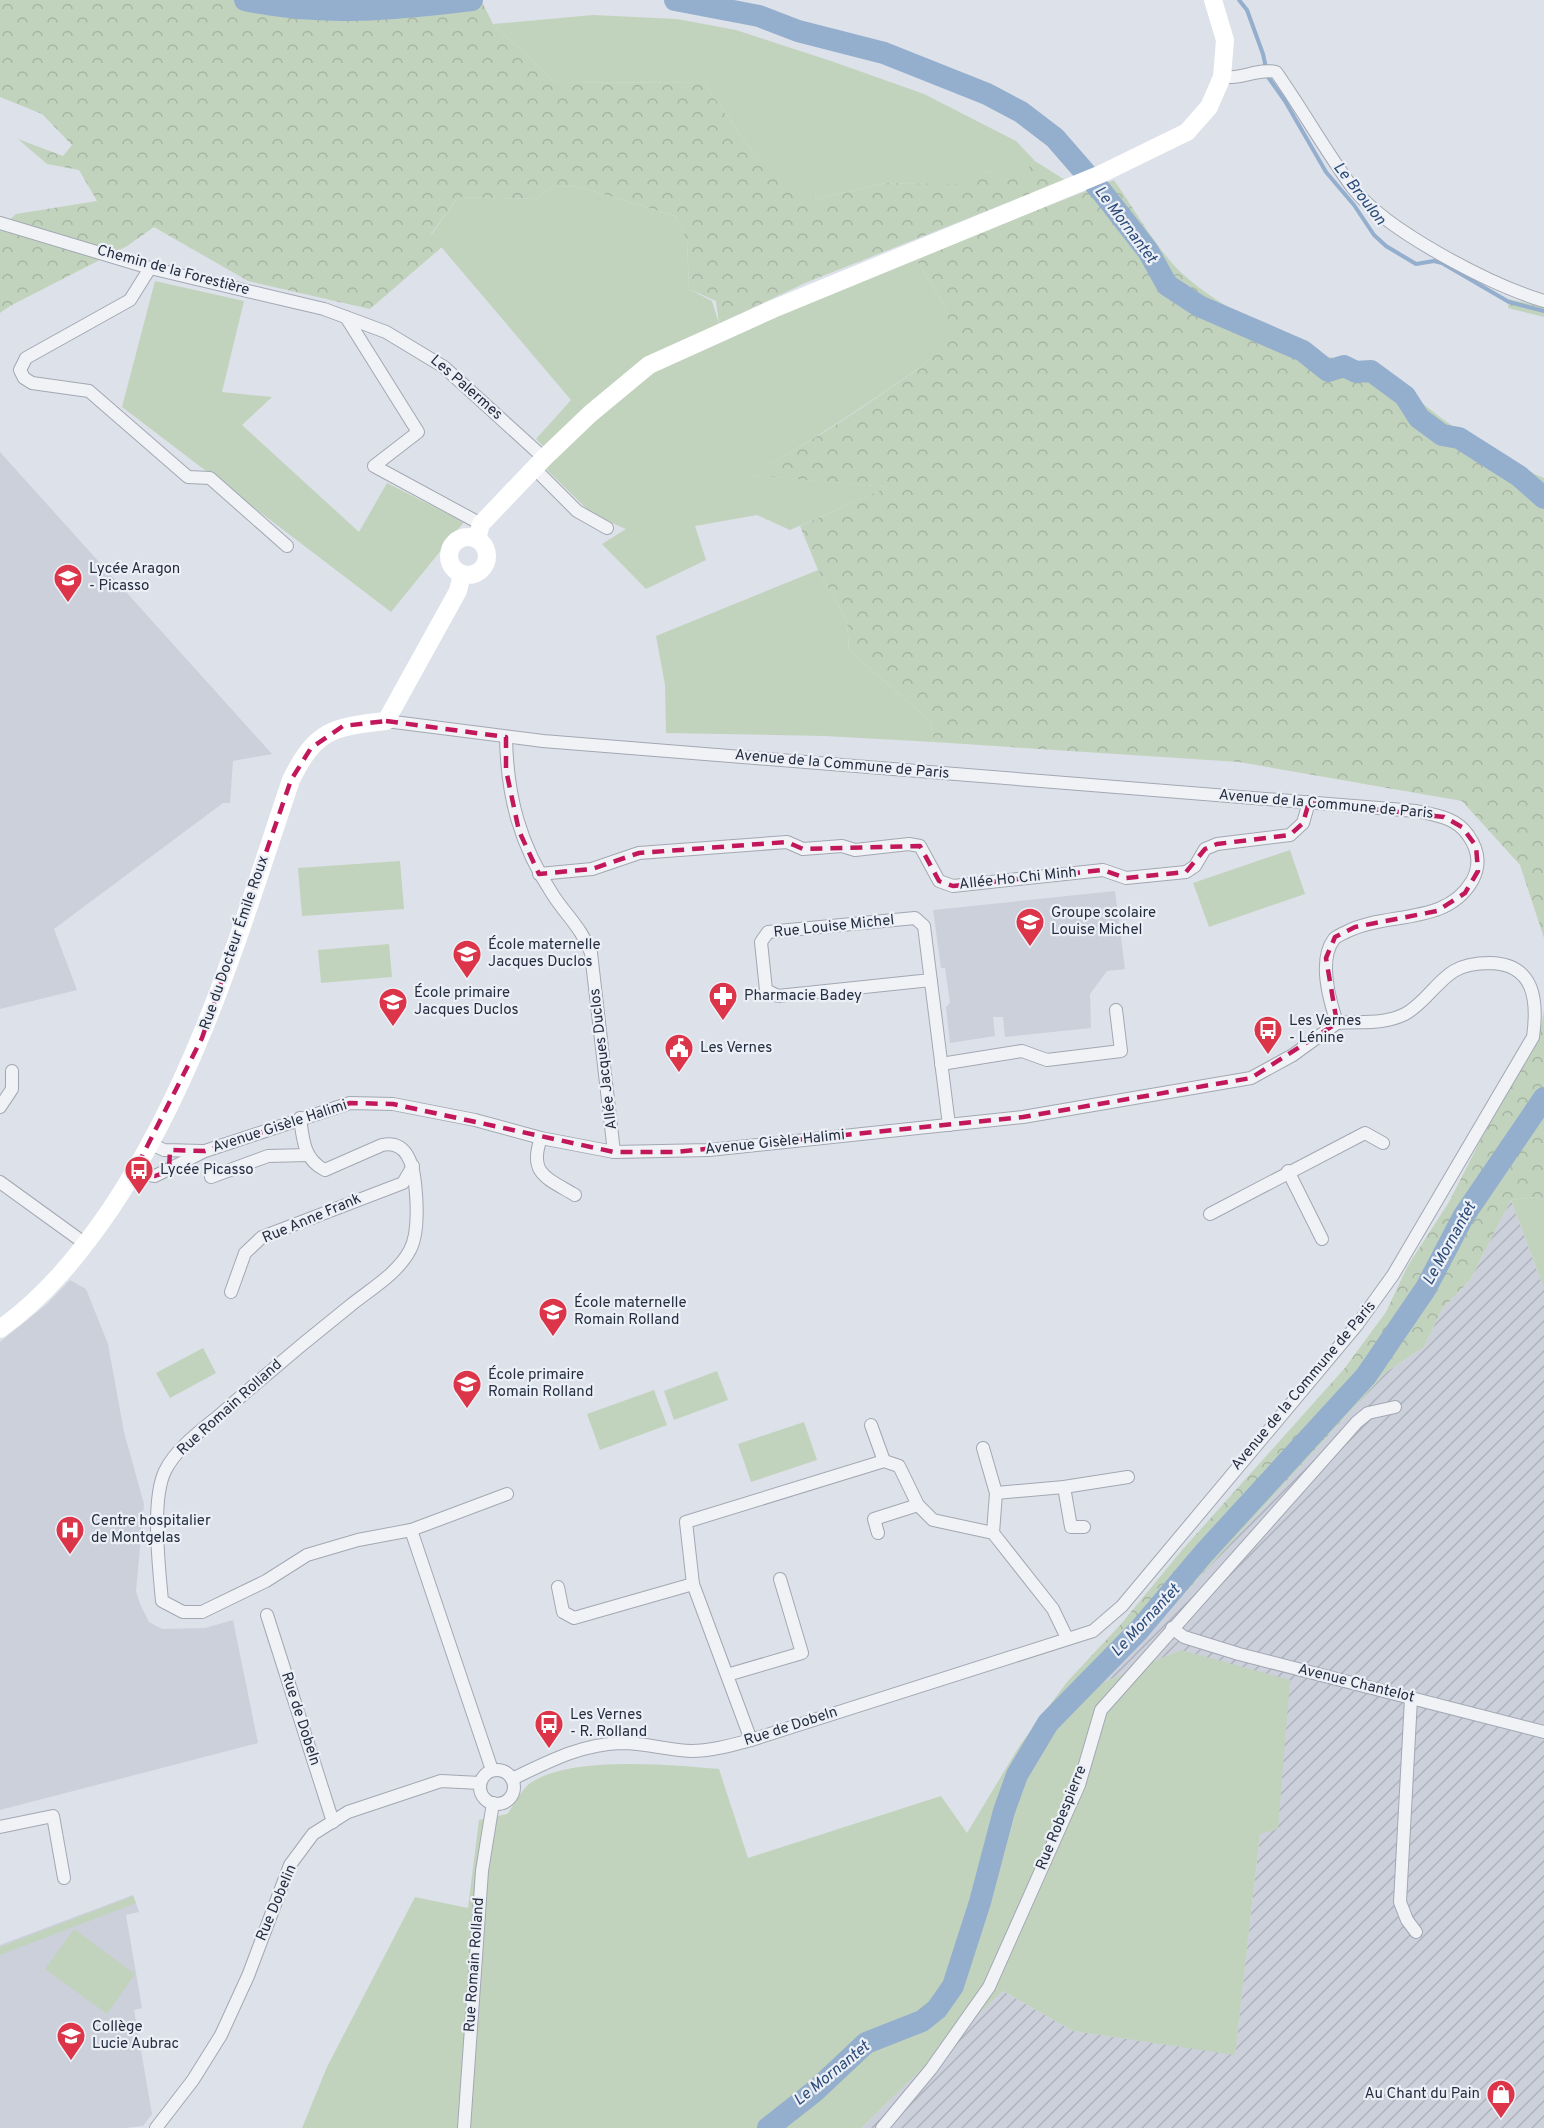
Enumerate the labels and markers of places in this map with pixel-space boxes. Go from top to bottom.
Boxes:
place label: Lycée Aragon - Picasso [89,560,180,596]
school or university icon: Lycée Aragon - Picasso [52,562,84,604]
place label: Groupe scolaire Louise Michel [1051,904,1156,940]
school or university icon: Groupe scolaire Louise Michel [1014,906,1046,948]
place label: École maternelle Jacques Duclos [488,935,601,972]
school or university icon: École maternelle Jacques Duclos [451,938,483,980]
pharmacy icon: Pharmacie Badey [707,980,739,1022]
place label: École primaire Jacques Duclos [414,983,519,1020]
school or university icon: École primaire Jacques Duclos [377,986,409,1028]
place label: Pharmacie Badey [744,987,862,1006]
place label: Les Vernes - Lénine [1289,1012,1361,1048]
bus stop icon: Les Vernes - Lénine [1252,1014,1284,1056]
public building icon: Les Vernes [663,1032,695,1074]
place label: Les Vernes [700,1039,772,1058]
bus stop icon: Lycée Picasso [123,1154,155,1196]
place label: Lycée Picasso [160,1161,254,1180]
place label: École maternelle Romain Rolland [574,1293,687,1330]
school or university icon: École maternelle Romain Rolland [537,1296,569,1338]
place label: École primaire Romain Rolland [488,1365,593,1402]
school or university icon: École primaire Romain Rolland [451,1368,483,1410]
place label: Centre hospitalier de Montgelas [91,1512,211,1548]
hospital icon: Centre hospitalier de Montgelas [54,1514,86,1556]
place label: Les Vernes - R. Rolland [570,1706,647,1742]
bus stop icon: Les Vernes - R. Rolland [533,1708,565,1750]
place label: Collège Lucie Aubrac [92,2018,179,2054]
school or university icon: Collège Lucie Aubrac [55,2020,87,2062]
shop icon: Au Chant du Pain [1485,2078,1517,2120]
place label: Au Chant du Pain [1365,2085,1480,2104]

